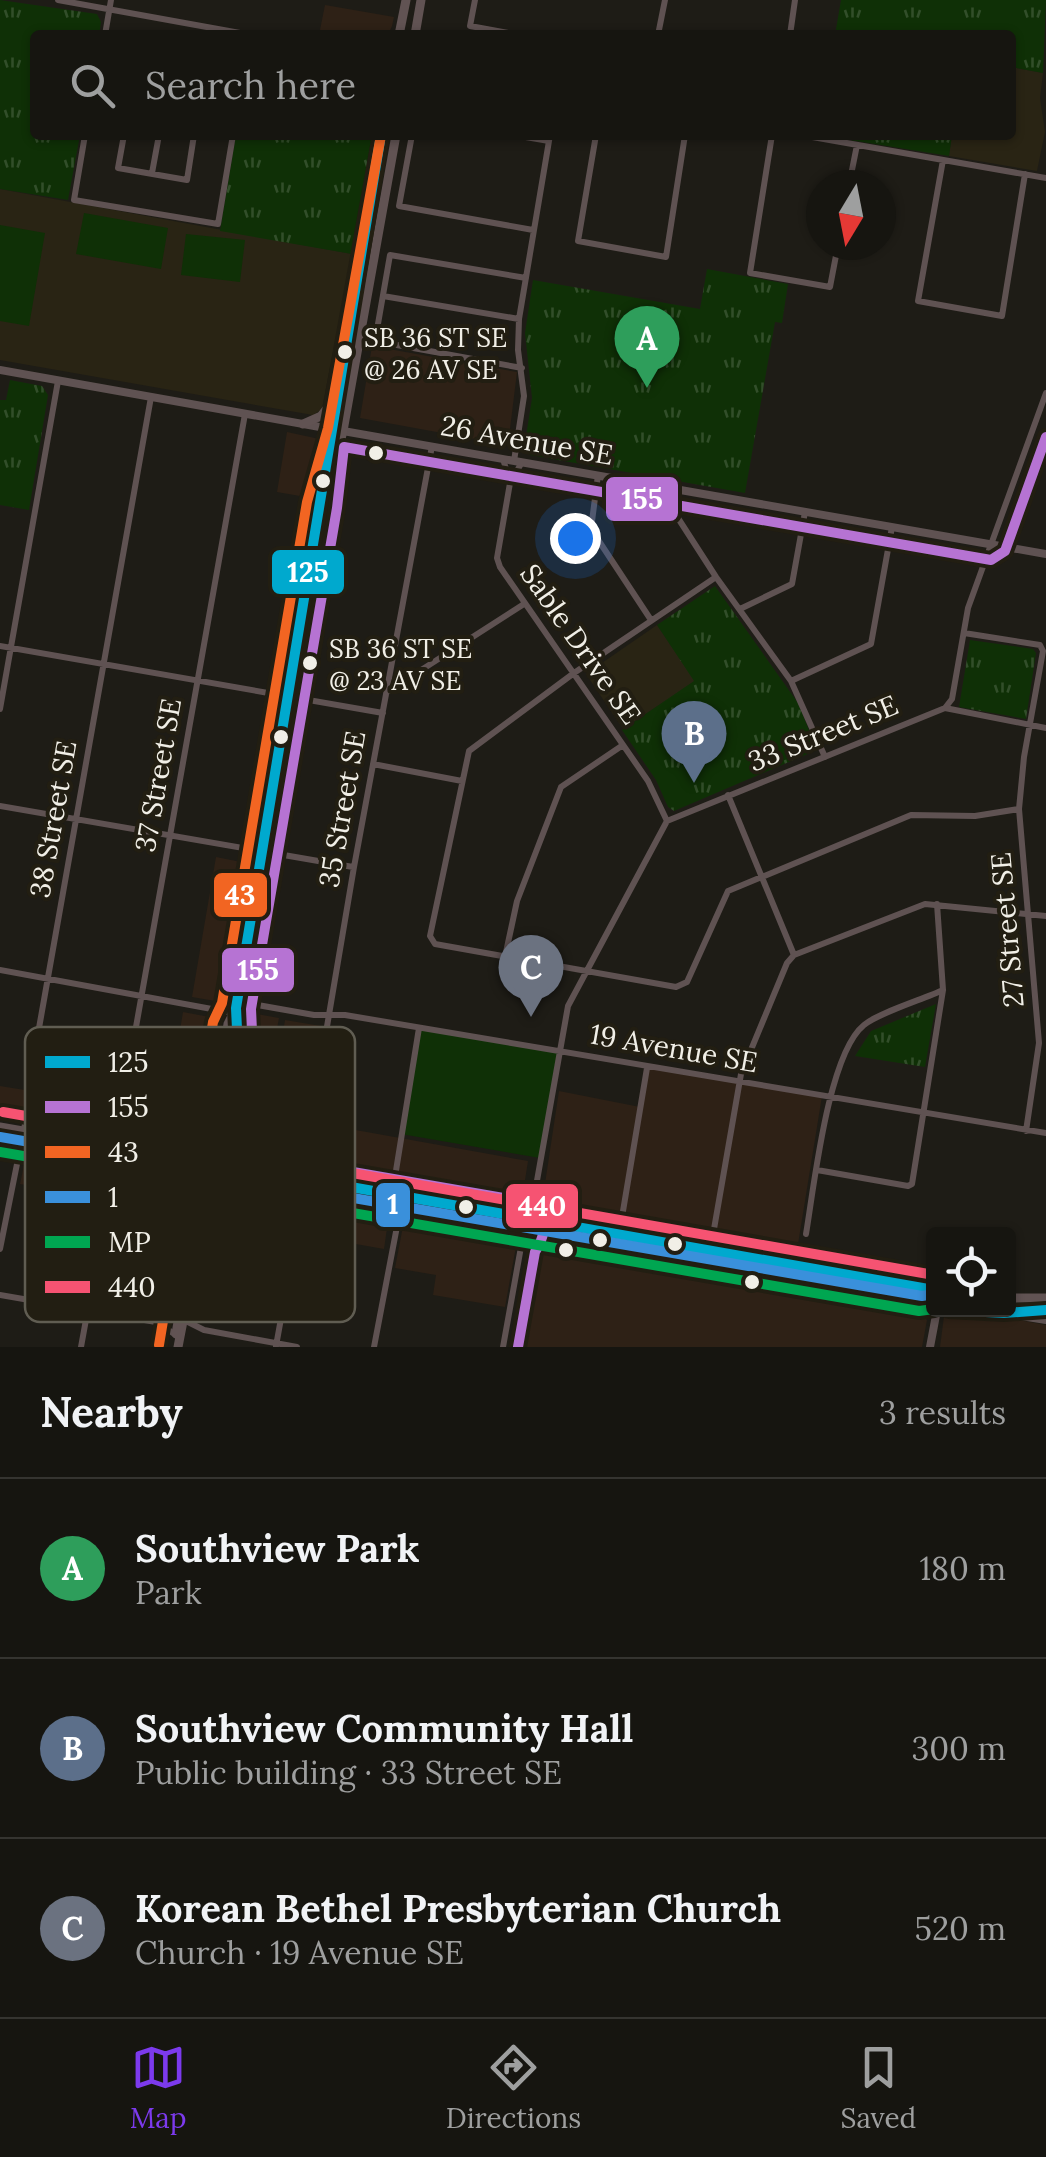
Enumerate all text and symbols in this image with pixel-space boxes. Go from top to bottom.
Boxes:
search box [30,30,1016,140]
icon: search [65,58,120,113]
text: Search here [145,61,356,109]
north arrow [806,170,896,260]
pin: A [614,306,680,388]
place label: SB 36 ST SE @ 26 AV SE [364,321,507,386]
marker: SB 36 ST SE @ 26 AV SE [335,342,355,362]
street label: 26 Avenue SE [438,407,616,473]
unlabelled marker [366,443,386,463]
unlabelled marker [313,471,333,491]
line badge: 155 [604,475,680,523]
text: 155 [621,481,663,517]
your location [550,513,601,564]
line badge: 125 [270,548,346,596]
text: 125 [287,554,329,590]
street label: Sable Drive SE [512,557,650,731]
place label: SB 36 ST SE @ 23 AV SE [329,632,472,697]
marker: SB 36 ST SE @ 23 AV SE [300,653,320,673]
street label: 33 Street SE [743,687,903,779]
street label: 37 Street SE [127,695,189,855]
pin: B [662,700,726,783]
unlabelled marker [271,727,291,747]
street label: 35 Street SE [311,728,373,890]
street label: 38 Street SE [21,738,85,900]
street label: 27 Street SE [982,851,1032,1009]
line badge: 43 [212,871,269,919]
text: 43 [225,877,256,913]
pin: C [498,934,564,1017]
line badge: 155 [220,946,296,994]
text: 155 [237,952,279,988]
street label: 19 Avenue SE [587,1016,761,1080]
legend [25,1027,355,1322]
text: 125 [108,1044,149,1080]
text: 155 [108,1089,149,1125]
text: 43 [108,1134,139,1170]
text: 1 [108,1179,118,1215]
line badge: 1 [374,1181,412,1229]
line badge: 440 [504,1182,580,1230]
text: 1 [387,1186,399,1222]
text: 440 [518,1188,566,1224]
unlabelled marker [456,1197,476,1217]
text: MP [108,1224,151,1260]
map controls [926,1227,1016,1317]
button: locate [926,1227,1016,1317]
unlabelled marker [590,1230,610,1250]
unlabelled marker [665,1234,685,1254]
unlabelled marker [556,1240,576,1260]
text: 440 [108,1269,156,1305]
unlabelled marker [742,1272,762,1292]
text: Nearby [40,1385,183,1439]
text: 3 results [879,1392,1006,1433]
text: Southview Park [135,1524,420,1572]
text: A [62,1548,83,1589]
text: 180 m [919,1548,1006,1589]
text: Park [135,1572,202,1613]
text: Southview Community Hall [135,1704,633,1752]
text: B [62,1728,83,1769]
text: 300 m [911,1728,1006,1769]
text: Public building · 33 Street SE [135,1752,562,1793]
text: Korean Bethel Presbyterian Church [135,1884,781,1932]
text: C [61,1908,84,1949]
text: 520 m [914,1908,1006,1949]
text: Church · 19 Avenue SE [135,1932,464,1973]
tab: Map [130,2040,187,2136]
tab: Directions [446,2040,581,2136]
tab: Saved [841,2040,916,2136]

